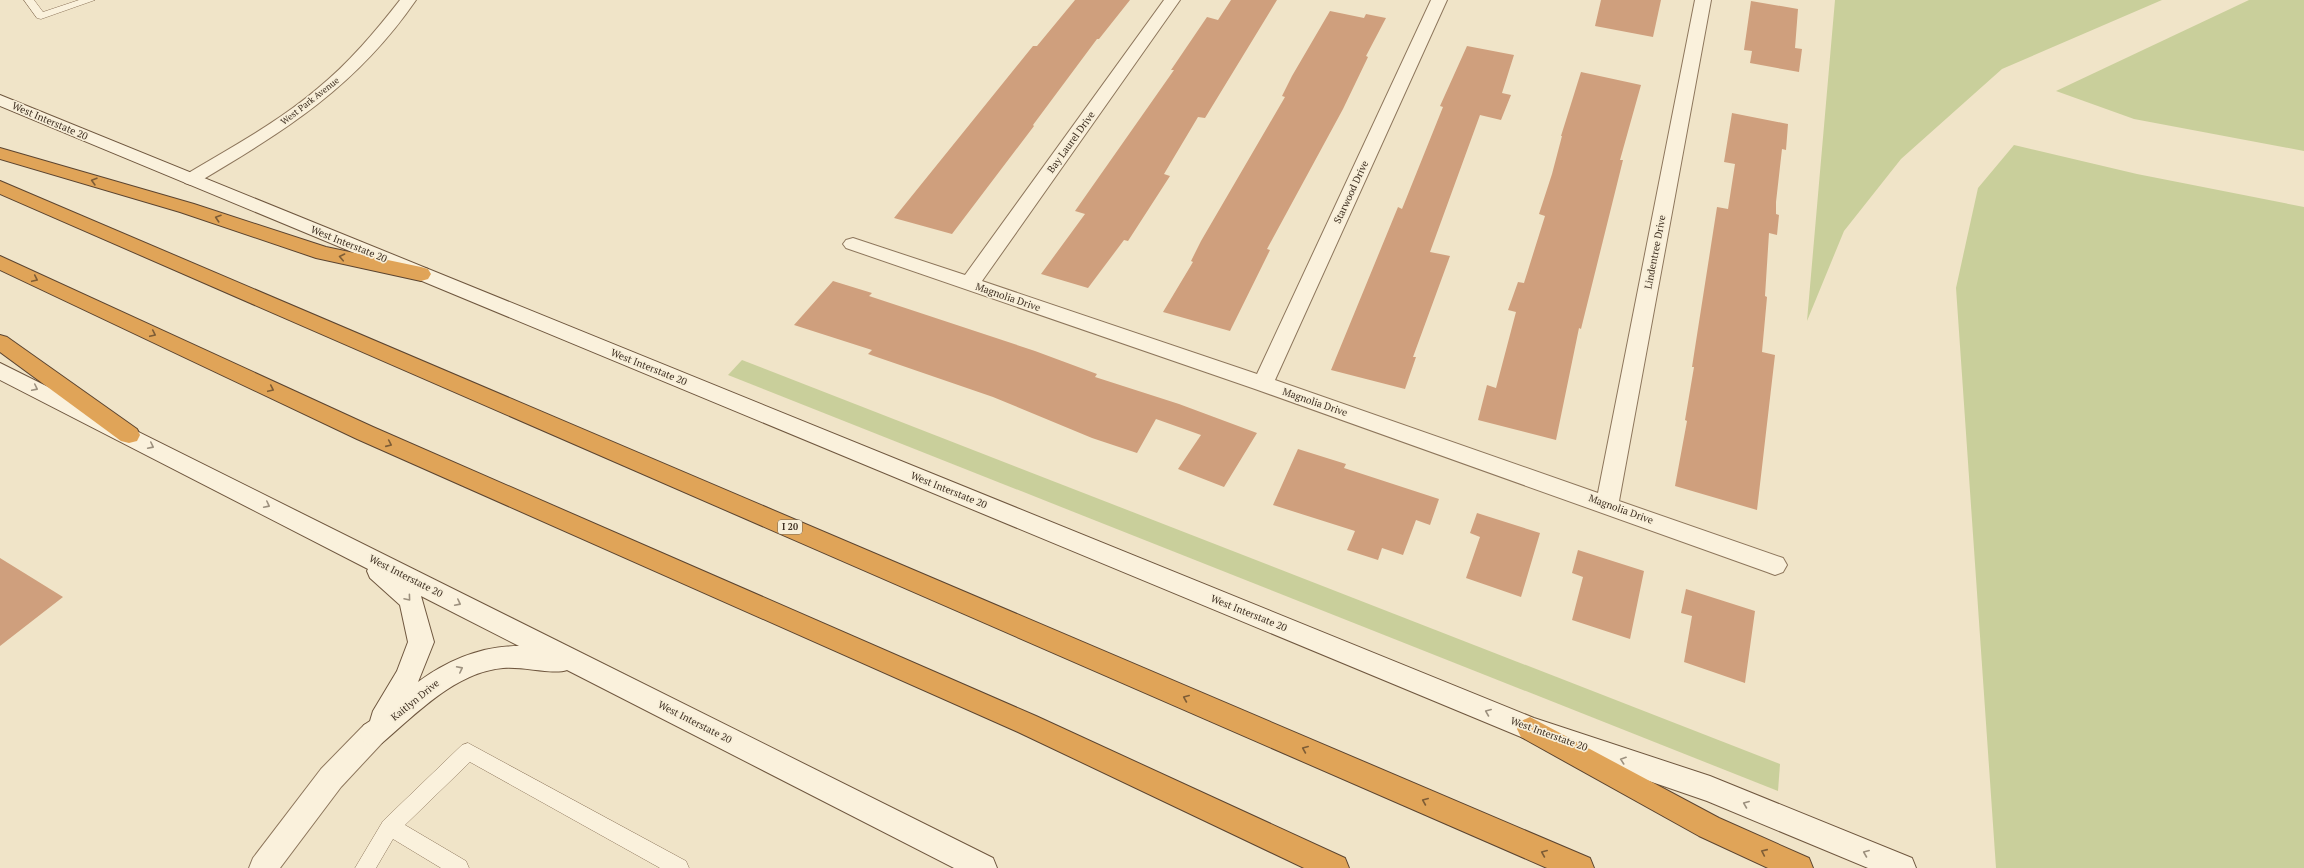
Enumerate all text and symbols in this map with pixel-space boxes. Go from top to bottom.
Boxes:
street label: West Park Avenue [278,74,342,128]
street label: West Interstate 20 [10,99,90,143]
street label: Bay Laurel Drive [1044,109,1098,175]
street label: Starwood Drive [1331,158,1371,226]
one-way arrow [91,177,98,186]
one-way arrow [215,214,222,223]
street label: Lindentree Drive [1641,214,1669,290]
street label: West Interstate 20 [309,223,389,265]
one-way arrow [339,254,345,262]
one-way arrow [31,274,39,282]
street label: Magnolia Drive [974,280,1042,314]
one-way arrow [149,329,156,337]
street label: West Interstate 20 [609,346,689,388]
one-way arrow [31,384,38,391]
one-way arrow [266,384,274,392]
street label: Magnolia Drive [1281,385,1349,419]
one-way arrow [385,439,392,447]
one-way arrow [147,441,155,449]
street label: West Interstate 20 [909,469,989,511]
street label: Magnolia Drive [1587,491,1655,527]
one-way arrow [263,500,270,508]
road number: I 20 [778,520,802,534]
street label: West Interstate 20 [367,552,445,600]
street label: West Interstate 20 [1209,592,1289,634]
one-way arrow [403,593,410,601]
one-way arrow [453,598,461,606]
one-way arrow [456,666,464,674]
street label: Kaitlyn Drive [388,677,442,723]
one-way arrow [1183,695,1191,703]
street label: West Interstate 20 [656,698,734,746]
one-way arrow [1485,708,1492,716]
street label: West Interstate 20 [1509,714,1589,754]
one-way arrow [1302,746,1309,754]
one-way arrow [1620,757,1627,765]
one-way arrow [1421,798,1429,806]
one-way arrow [1742,801,1749,809]
one-way arrow [1541,849,1548,857]
one-way arrow [1760,849,1768,857]
one-way arrow [1863,850,1870,858]

